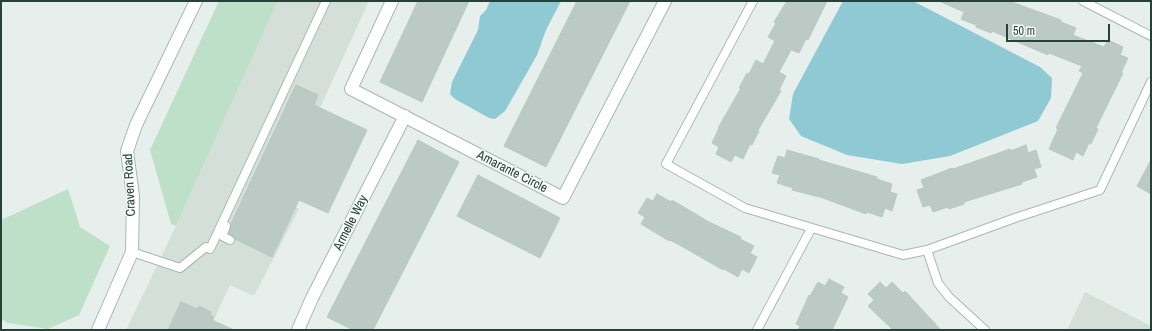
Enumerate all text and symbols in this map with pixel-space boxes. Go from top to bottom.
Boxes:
scale bar [1008,16,1112,42]
text: 50 m [1013,23,1035,39]
street label: Amarante Circle [474,148,550,196]
street label: Craven Road [121,153,139,217]
street label: Armelle Way [330,193,372,253]

